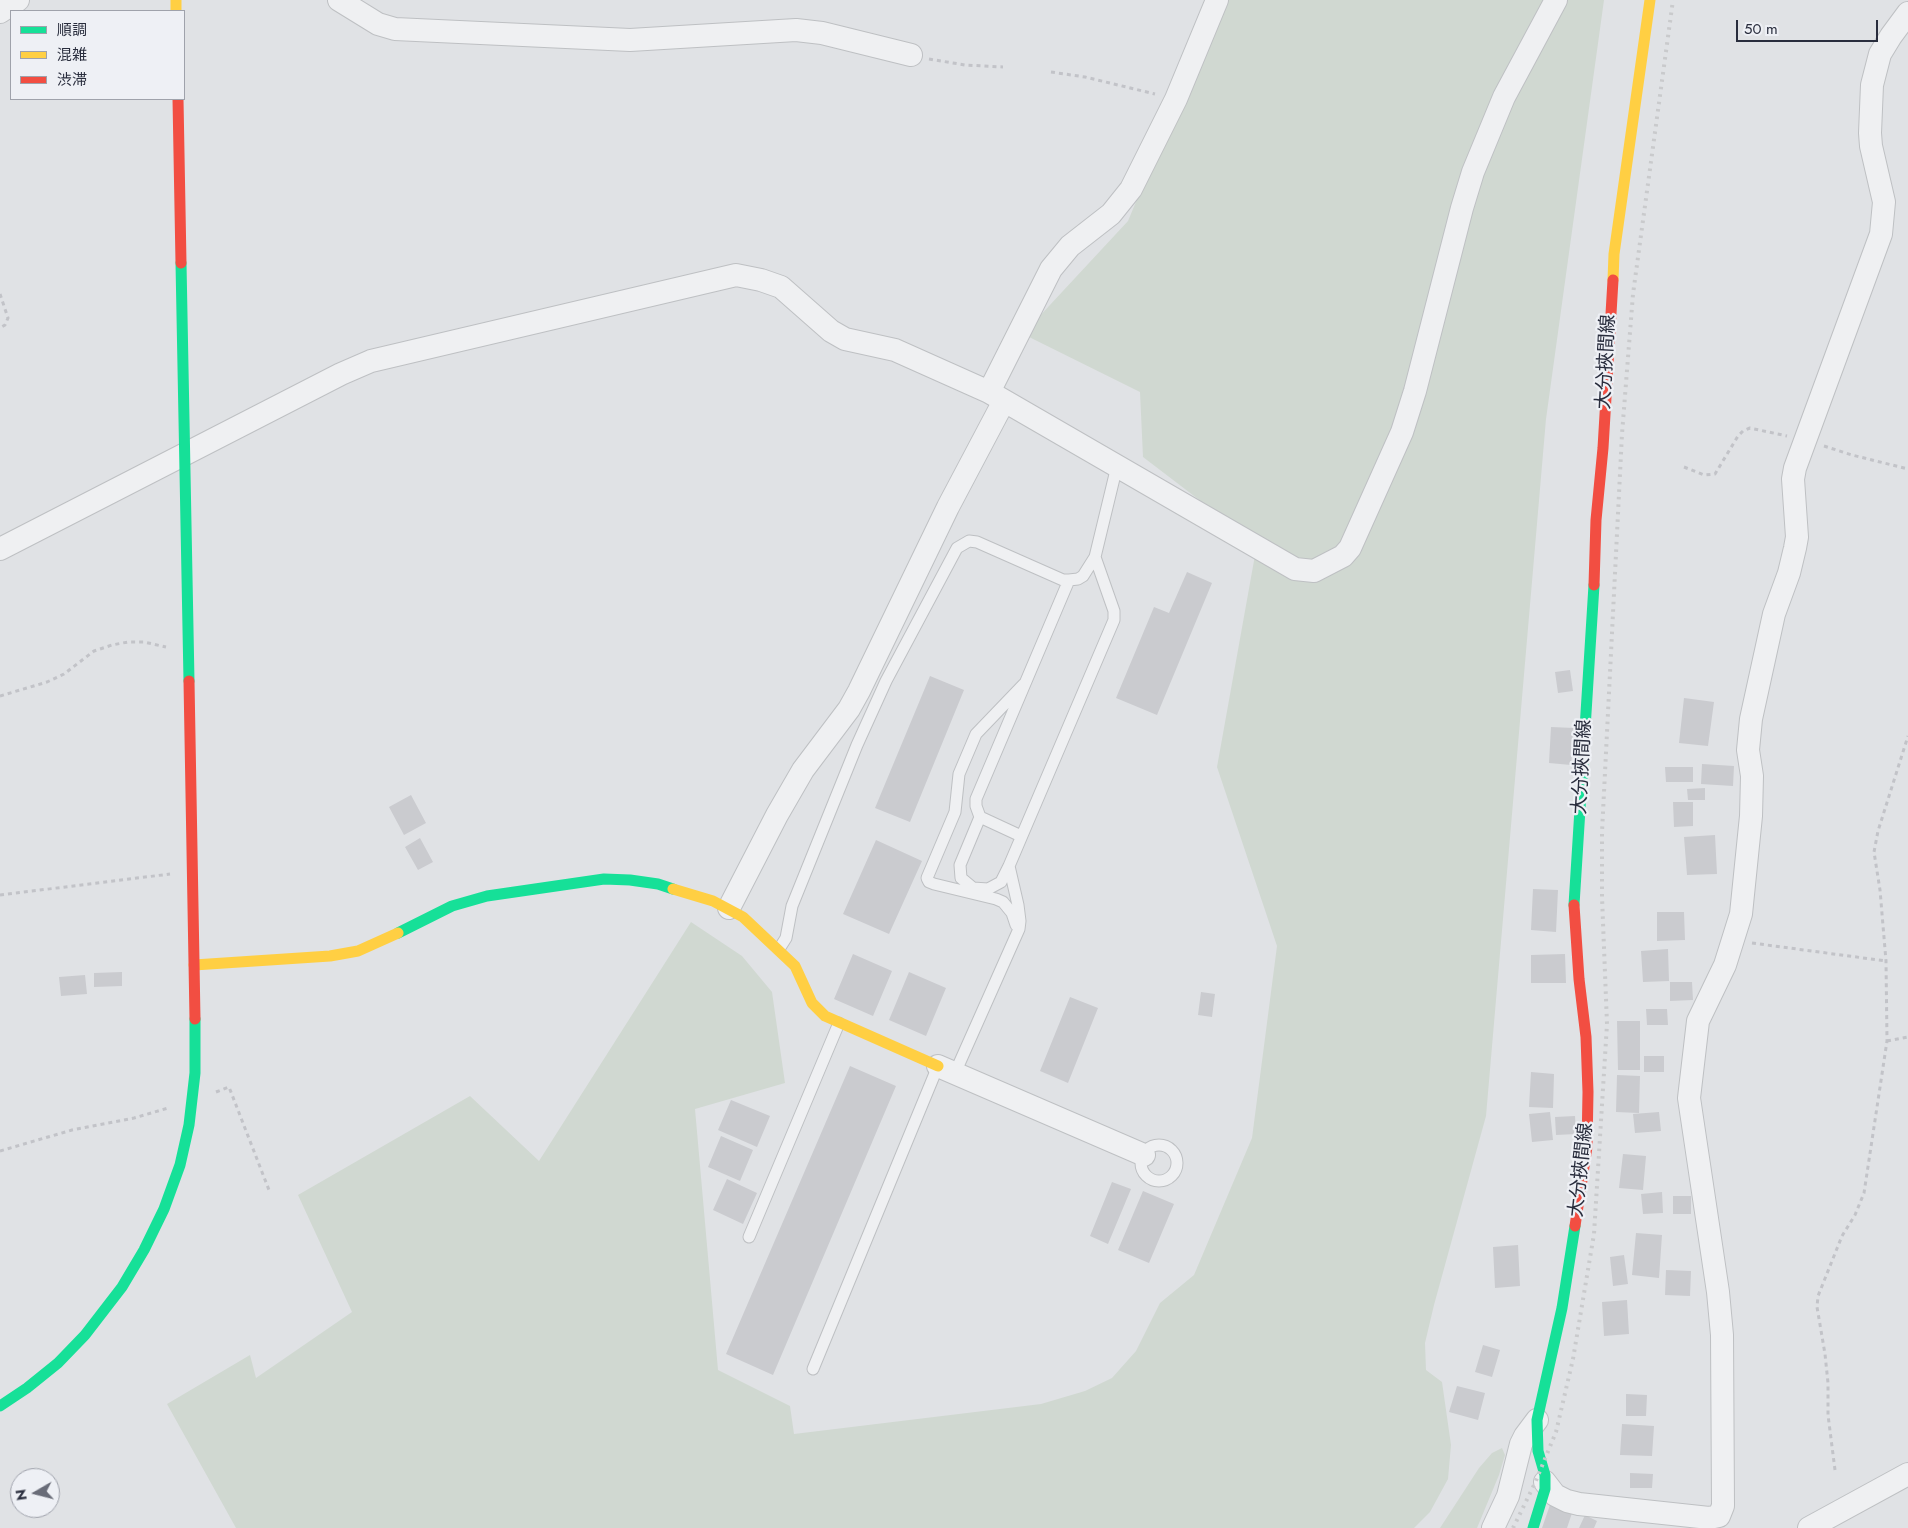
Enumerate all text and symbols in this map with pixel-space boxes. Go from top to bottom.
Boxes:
legend [10,10,185,100]
scale bar [1738,10,1880,42]
text: 50 m [1744,18,1778,40]
text: 順調 [57,19,87,41]
text: 混雑 [57,44,87,66]
text: 渋滞 [57,69,87,91]
street label: 大分挾間線 [1593,314,1621,410]
street label: 大分挾間線 [1569,719,1597,815]
street label: 大分挾間線 [1566,1122,1598,1218]
north arrow [10,1468,60,1518]
text: N [10,1488,32,1502]

